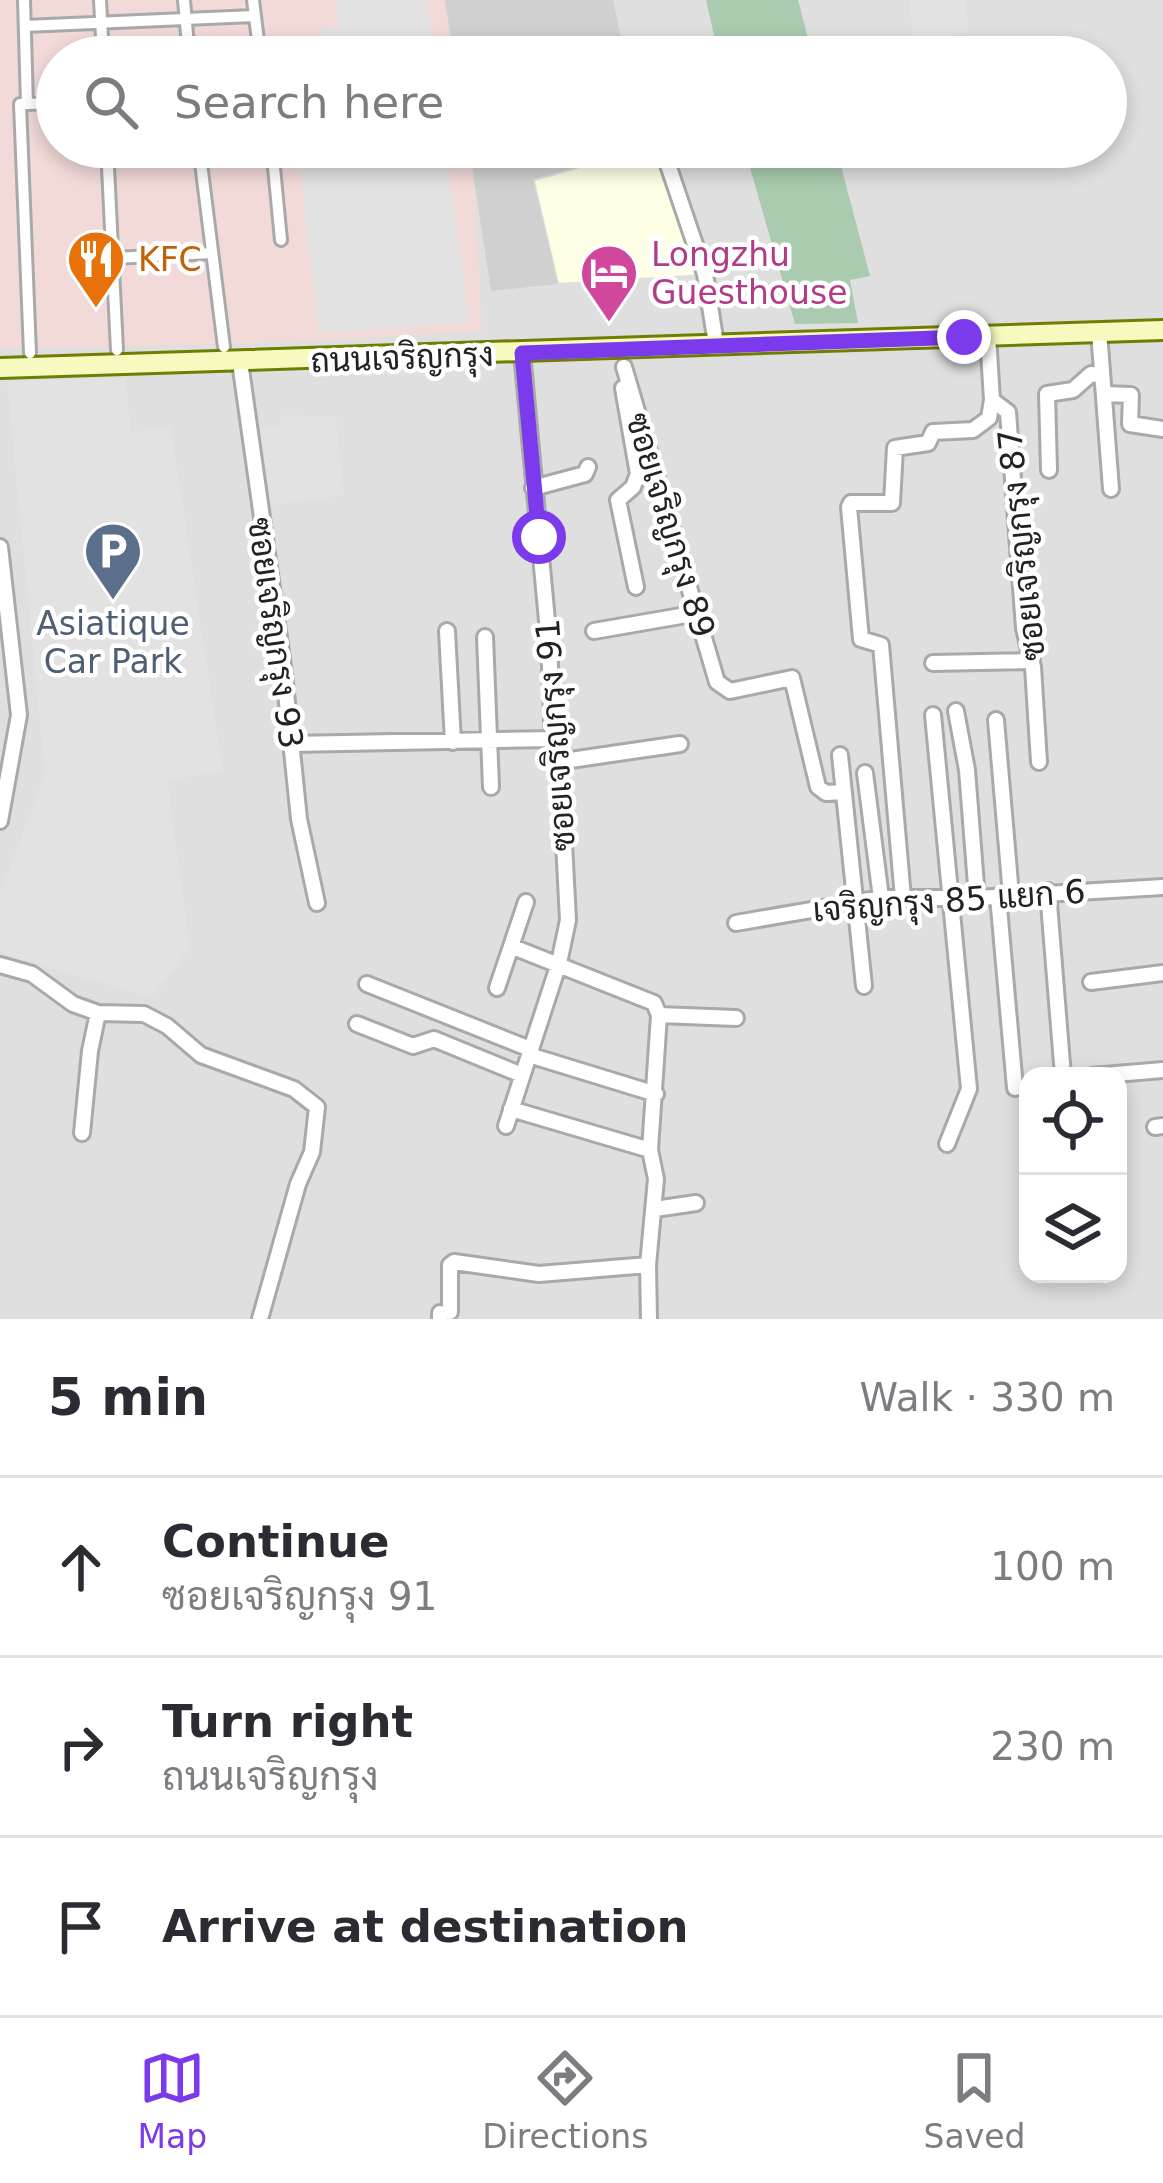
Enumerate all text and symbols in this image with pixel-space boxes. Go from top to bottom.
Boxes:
search box [36,36,1127,168]
icon: search [78,69,144,135]
text: Search here [174,76,444,129]
restaurant icon: KFC [65,228,127,310]
place label: Longzhu Guesthouse [651,235,847,312]
place label: KFC [138,240,202,279]
hotel icon: Longzhu Guesthouse [578,242,640,324]
route end [937,310,991,364]
street label: ถนนเจริญกรุง [310,335,494,383]
street label: ซอยเจริญกรุง 89 [615,408,723,643]
street label: ซอยเจริญกรุง 87 [990,427,1056,663]
route start [512,510,566,564]
street label: ซอยเจริญกรุง 93 [237,515,311,752]
parking icon: Asiatique Car Park [82,520,144,602]
place label: Asiatique Car Park [36,604,190,681]
street label: ซอยเจริญกรุง 91 [528,617,586,853]
street label: เจริญกรุง 85 แยก 6 [811,872,1087,932]
map controls [1019,1067,1127,1283]
button: locate [1019,1067,1127,1175]
button: layers [1019,1175,1127,1283]
text: 5 min [48,1368,208,1427]
text: Walk · 330 m [860,1375,1115,1420]
text: Continue [162,1515,390,1568]
icon: ahead [48,1534,114,1600]
text: 100 m [990,1544,1115,1589]
text: ซอยเจริญกรุง 91 [162,1574,437,1619]
text: Turn right [162,1695,413,1748]
icon: right [48,1714,114,1780]
text: 230 m [990,1724,1115,1769]
text: ถนนเจริญกรุง [162,1754,378,1799]
icon: arrive [48,1894,114,1960]
text: Arrive at destination [162,1900,688,1953]
tab: Map [138,2045,207,2156]
tab: Directions [482,2045,648,2156]
tab: Saved [924,2045,1025,2156]

